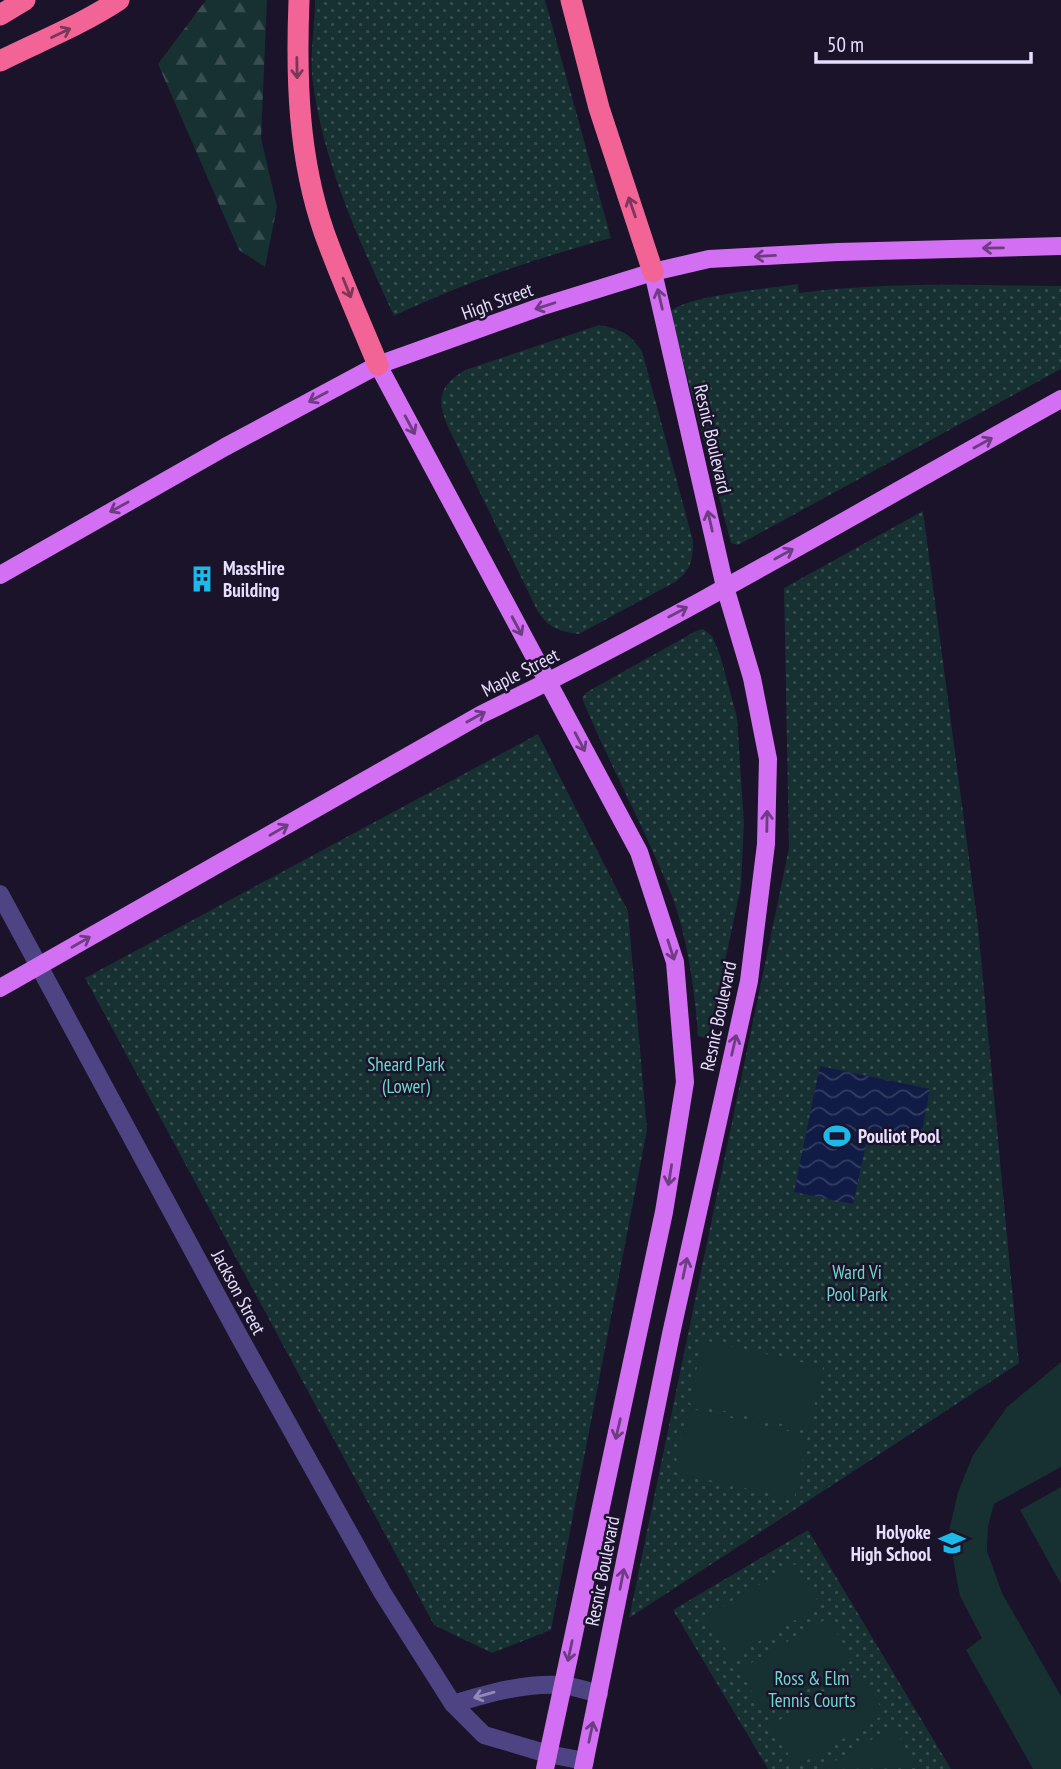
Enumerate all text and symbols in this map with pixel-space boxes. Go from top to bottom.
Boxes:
scale bar [816,21,1031,65]
one-way arrow [50,26,71,39]
text: 50 m [827,31,864,58]
one-way arrow [291,56,304,79]
one-way arrow [625,196,638,218]
one-way arrow [982,241,1005,254]
one-way arrow [754,249,777,262]
one-way arrow [342,277,355,299]
street label: High Street [458,277,537,325]
one-way arrow [652,288,666,311]
one-way arrow [534,301,556,313]
street label: Resnic Boulevard [689,382,737,496]
one-way arrow [308,390,329,404]
one-way arrow [404,414,418,435]
one-way arrow [972,436,992,450]
one-way arrow [109,501,130,514]
one-way arrow [702,510,716,533]
one-way arrow [773,547,794,560]
place label: MassHire Building [223,556,285,602]
building icon: MassHire Building [187,564,217,594]
one-way arrow [667,605,688,618]
one-way arrow [511,615,524,636]
street label: Maple Street [477,642,563,702]
one-way arrow [466,710,486,724]
one-way arrow [573,732,587,752]
one-way arrow [760,809,773,832]
one-way arrow [268,823,288,837]
one-way arrow [70,935,91,948]
one-way arrow [665,939,678,961]
street label: Resnic Boulevard [695,959,741,1073]
one-way arrow [728,1034,741,1057]
park label: Sheard Park (Lower) [367,1052,445,1098]
sports icon: Pouliot Pool [822,1121,852,1151]
place label: Pouliot Pool [858,1124,941,1148]
one-way arrow [663,1163,676,1186]
street label: Jackson Street [206,1245,272,1339]
one-way arrow [679,1257,693,1280]
park label: Ward Vi Pool Park [826,1260,888,1306]
one-way arrow [611,1417,624,1439]
street label: Resnic Boulevard [580,1514,624,1628]
place label: Holyoke High School [851,1520,931,1566]
school or university icon: Holyoke High School [937,1528,967,1558]
one-way arrow [616,1568,629,1591]
one-way arrow [562,1639,576,1662]
park label: Ross & Elm Tennis Courts [768,1666,856,1712]
one-way arrow [473,1689,495,1702]
one-way arrow [585,1721,598,1744]

